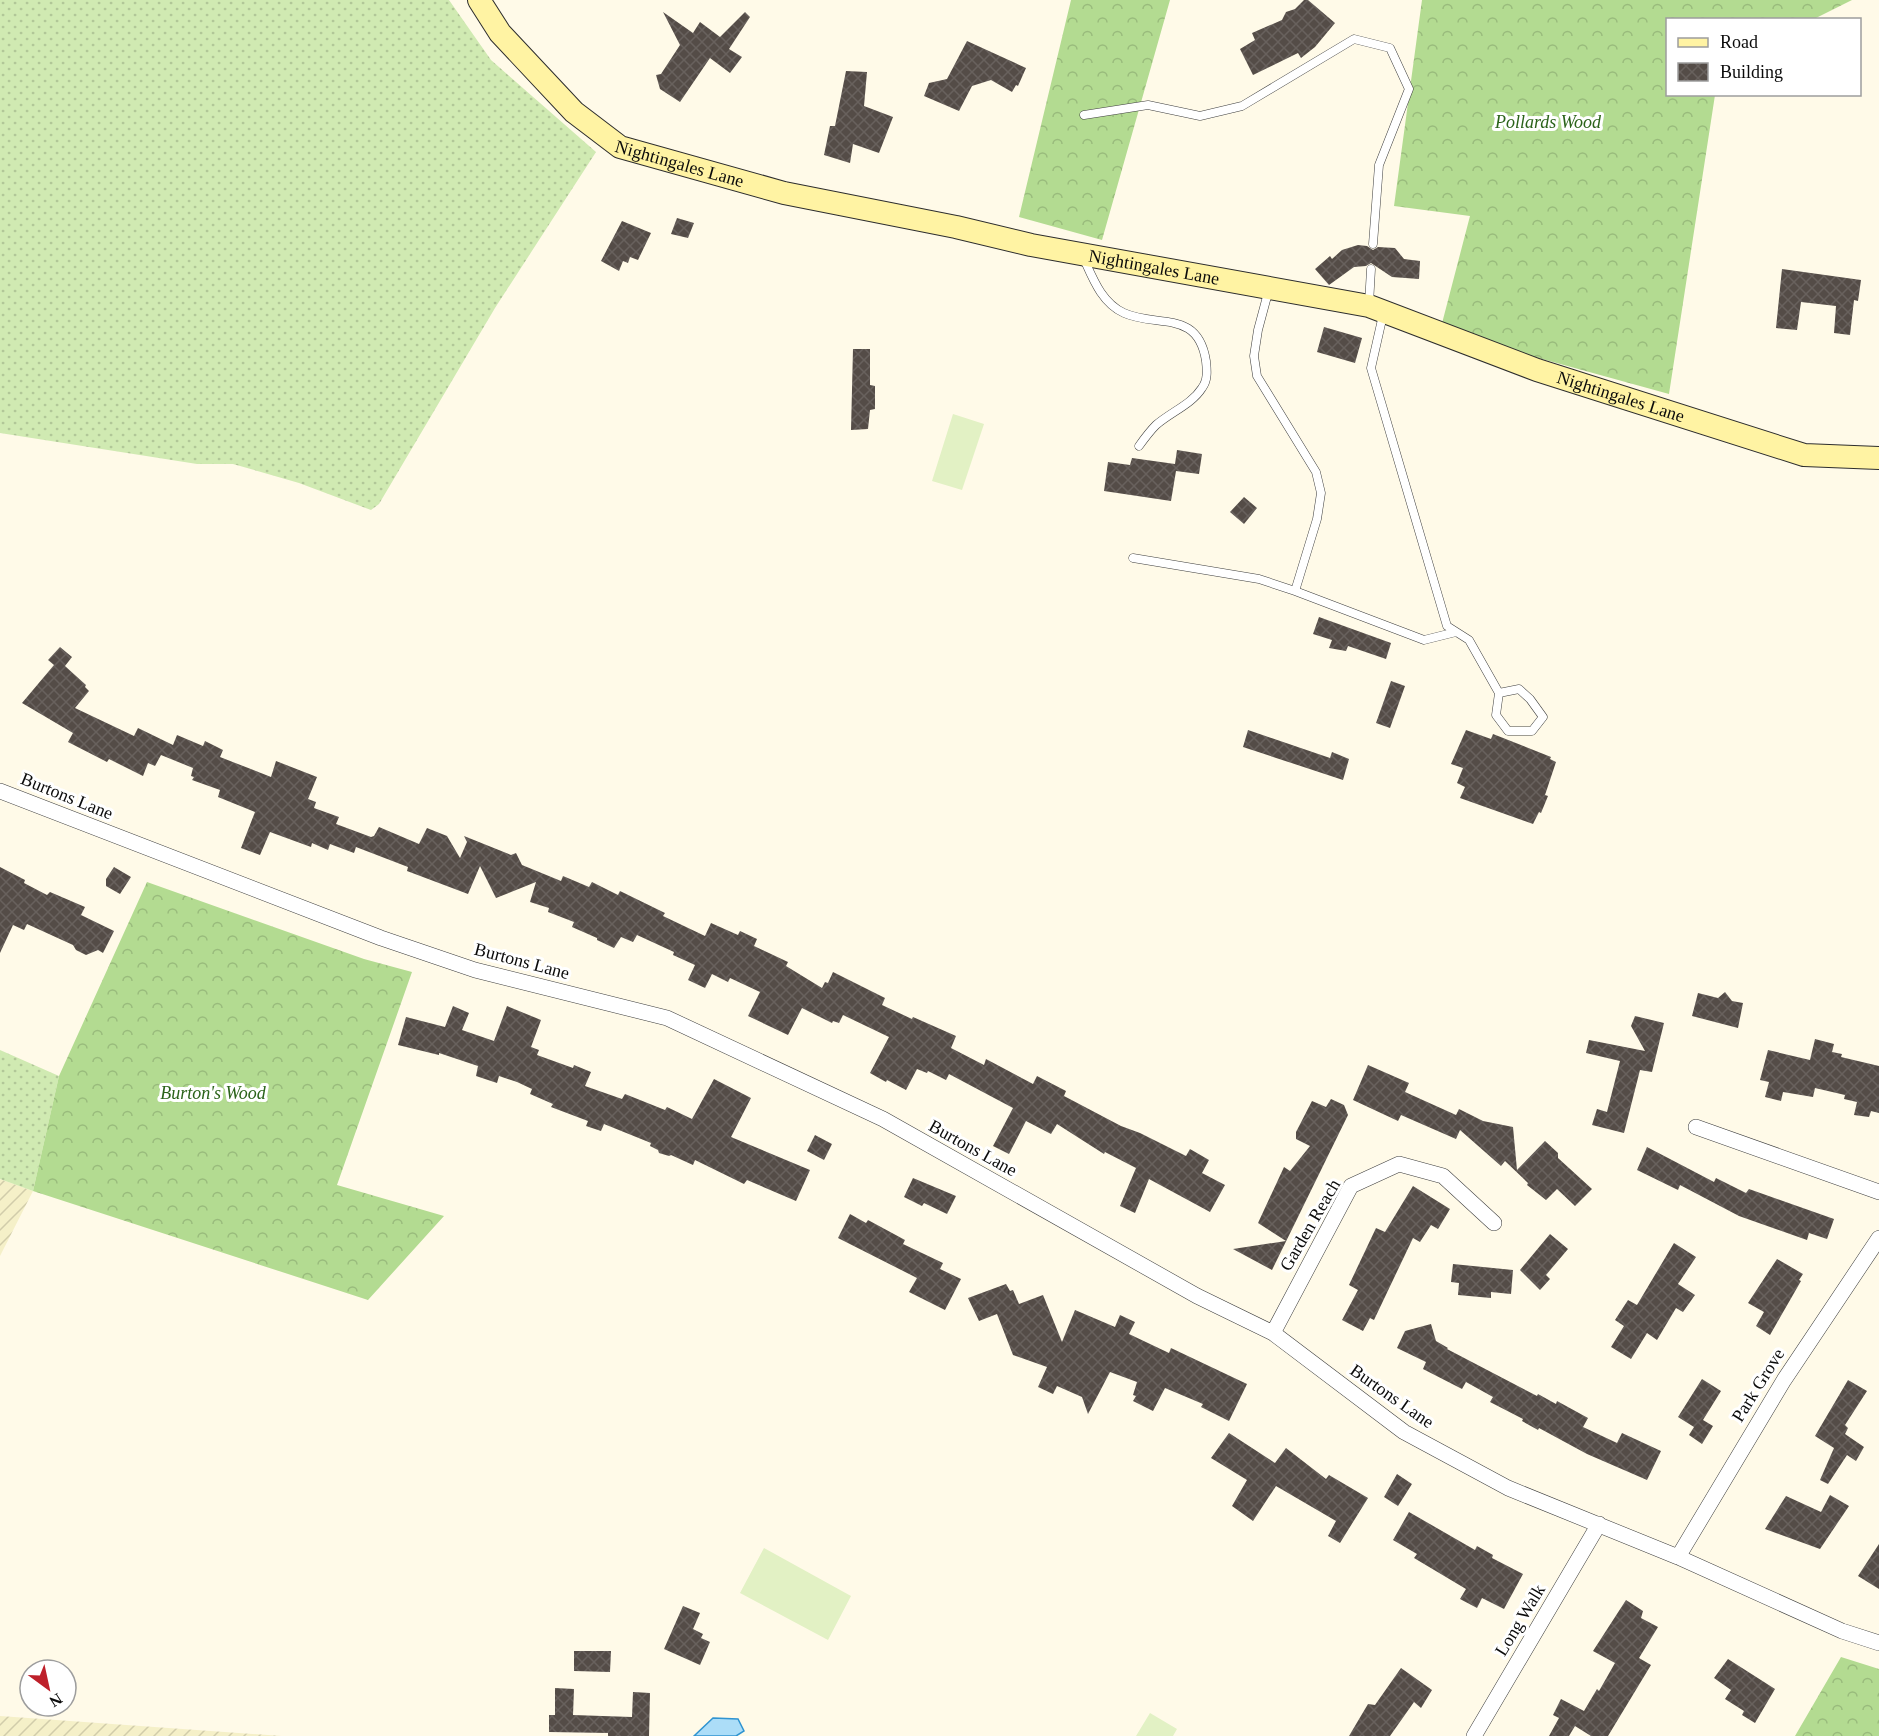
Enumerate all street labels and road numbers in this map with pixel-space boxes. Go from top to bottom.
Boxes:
street label: Nightingales Lane [613,136,746,191]
street label: Nightingales Lane [1087,246,1221,289]
street label: Nightingales Lane [1554,367,1687,426]
street label: Burtons Lane [18,768,116,824]
street label: Burtons Lane [472,939,572,983]
street label: Burtons Lane [926,1116,1020,1180]
street label: Garden Reach [1276,1176,1344,1274]
street label: Park Grove [1728,1345,1788,1425]
street label: Burtons Lane [1346,1360,1438,1432]
street label: Long Walk [1491,1581,1549,1659]

